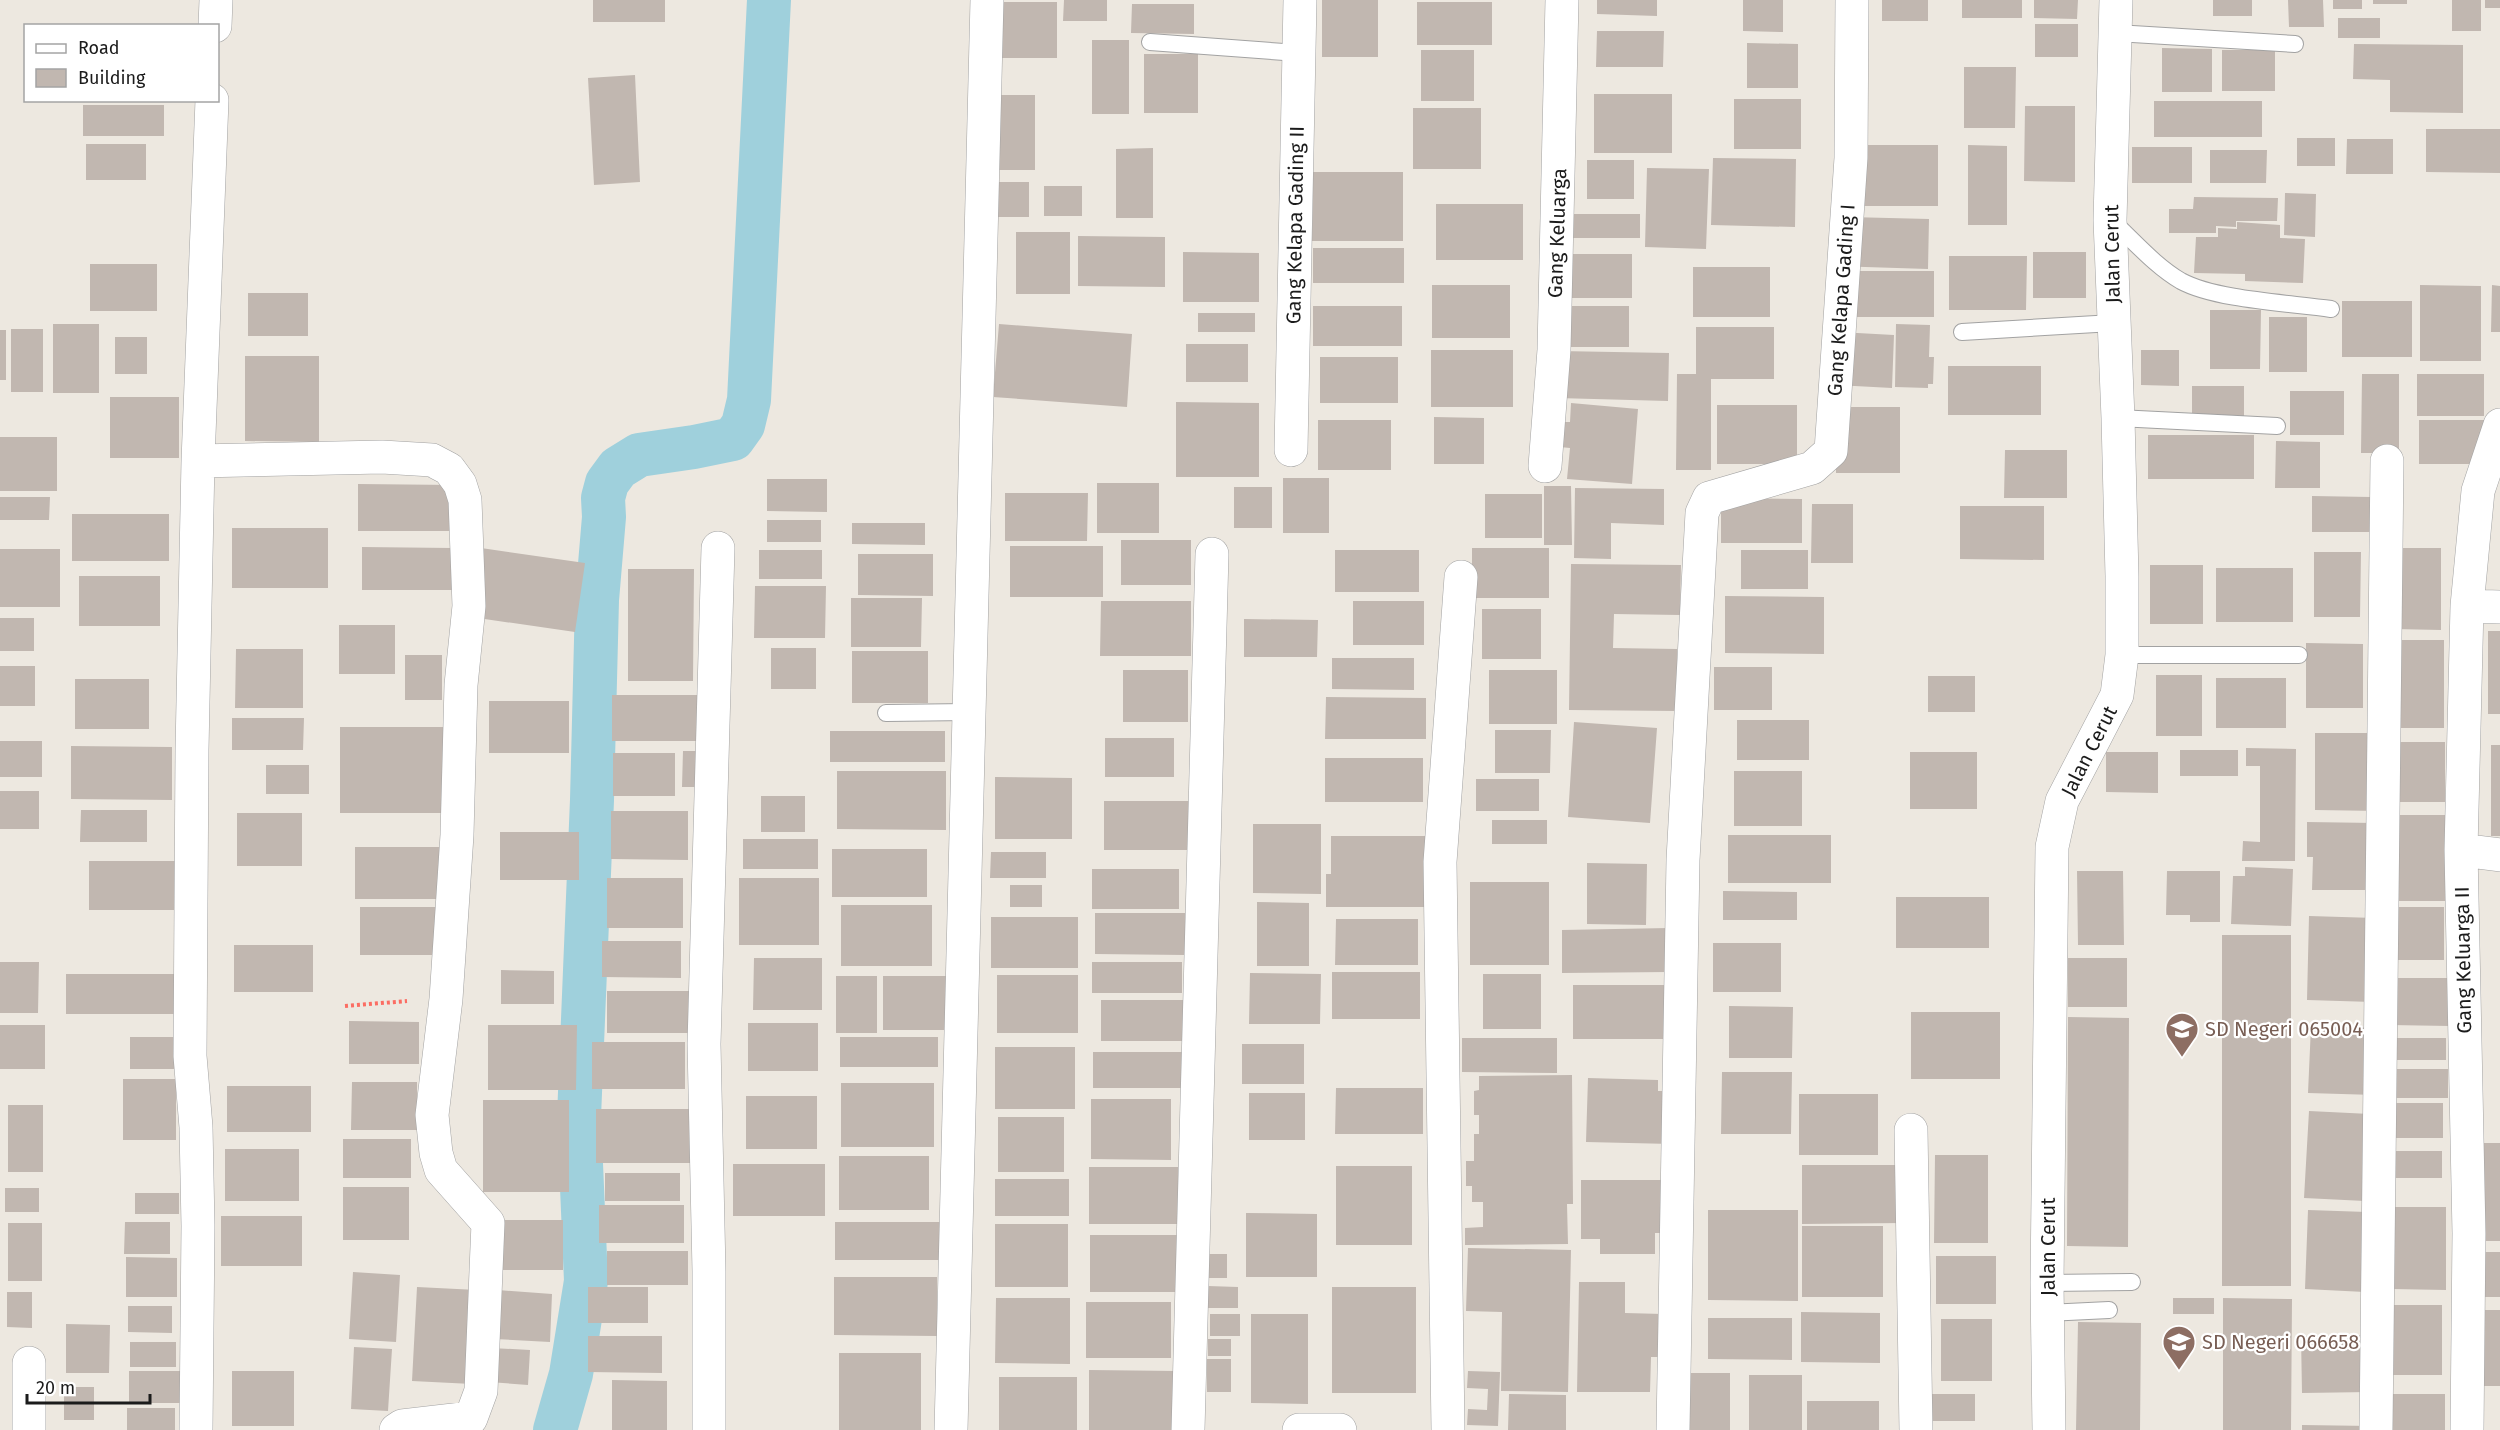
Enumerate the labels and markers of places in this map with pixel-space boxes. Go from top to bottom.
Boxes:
school or university icon: SD Negeri 065004 [2164,1011,2200,1058]
place label: SD Negeri 065004 [2205,1017,2363,1041]
school or university icon: SD Negeri 066658 [2161,1324,2197,1371]
place label: SD Negeri 066658 [2202,1330,2359,1354]

